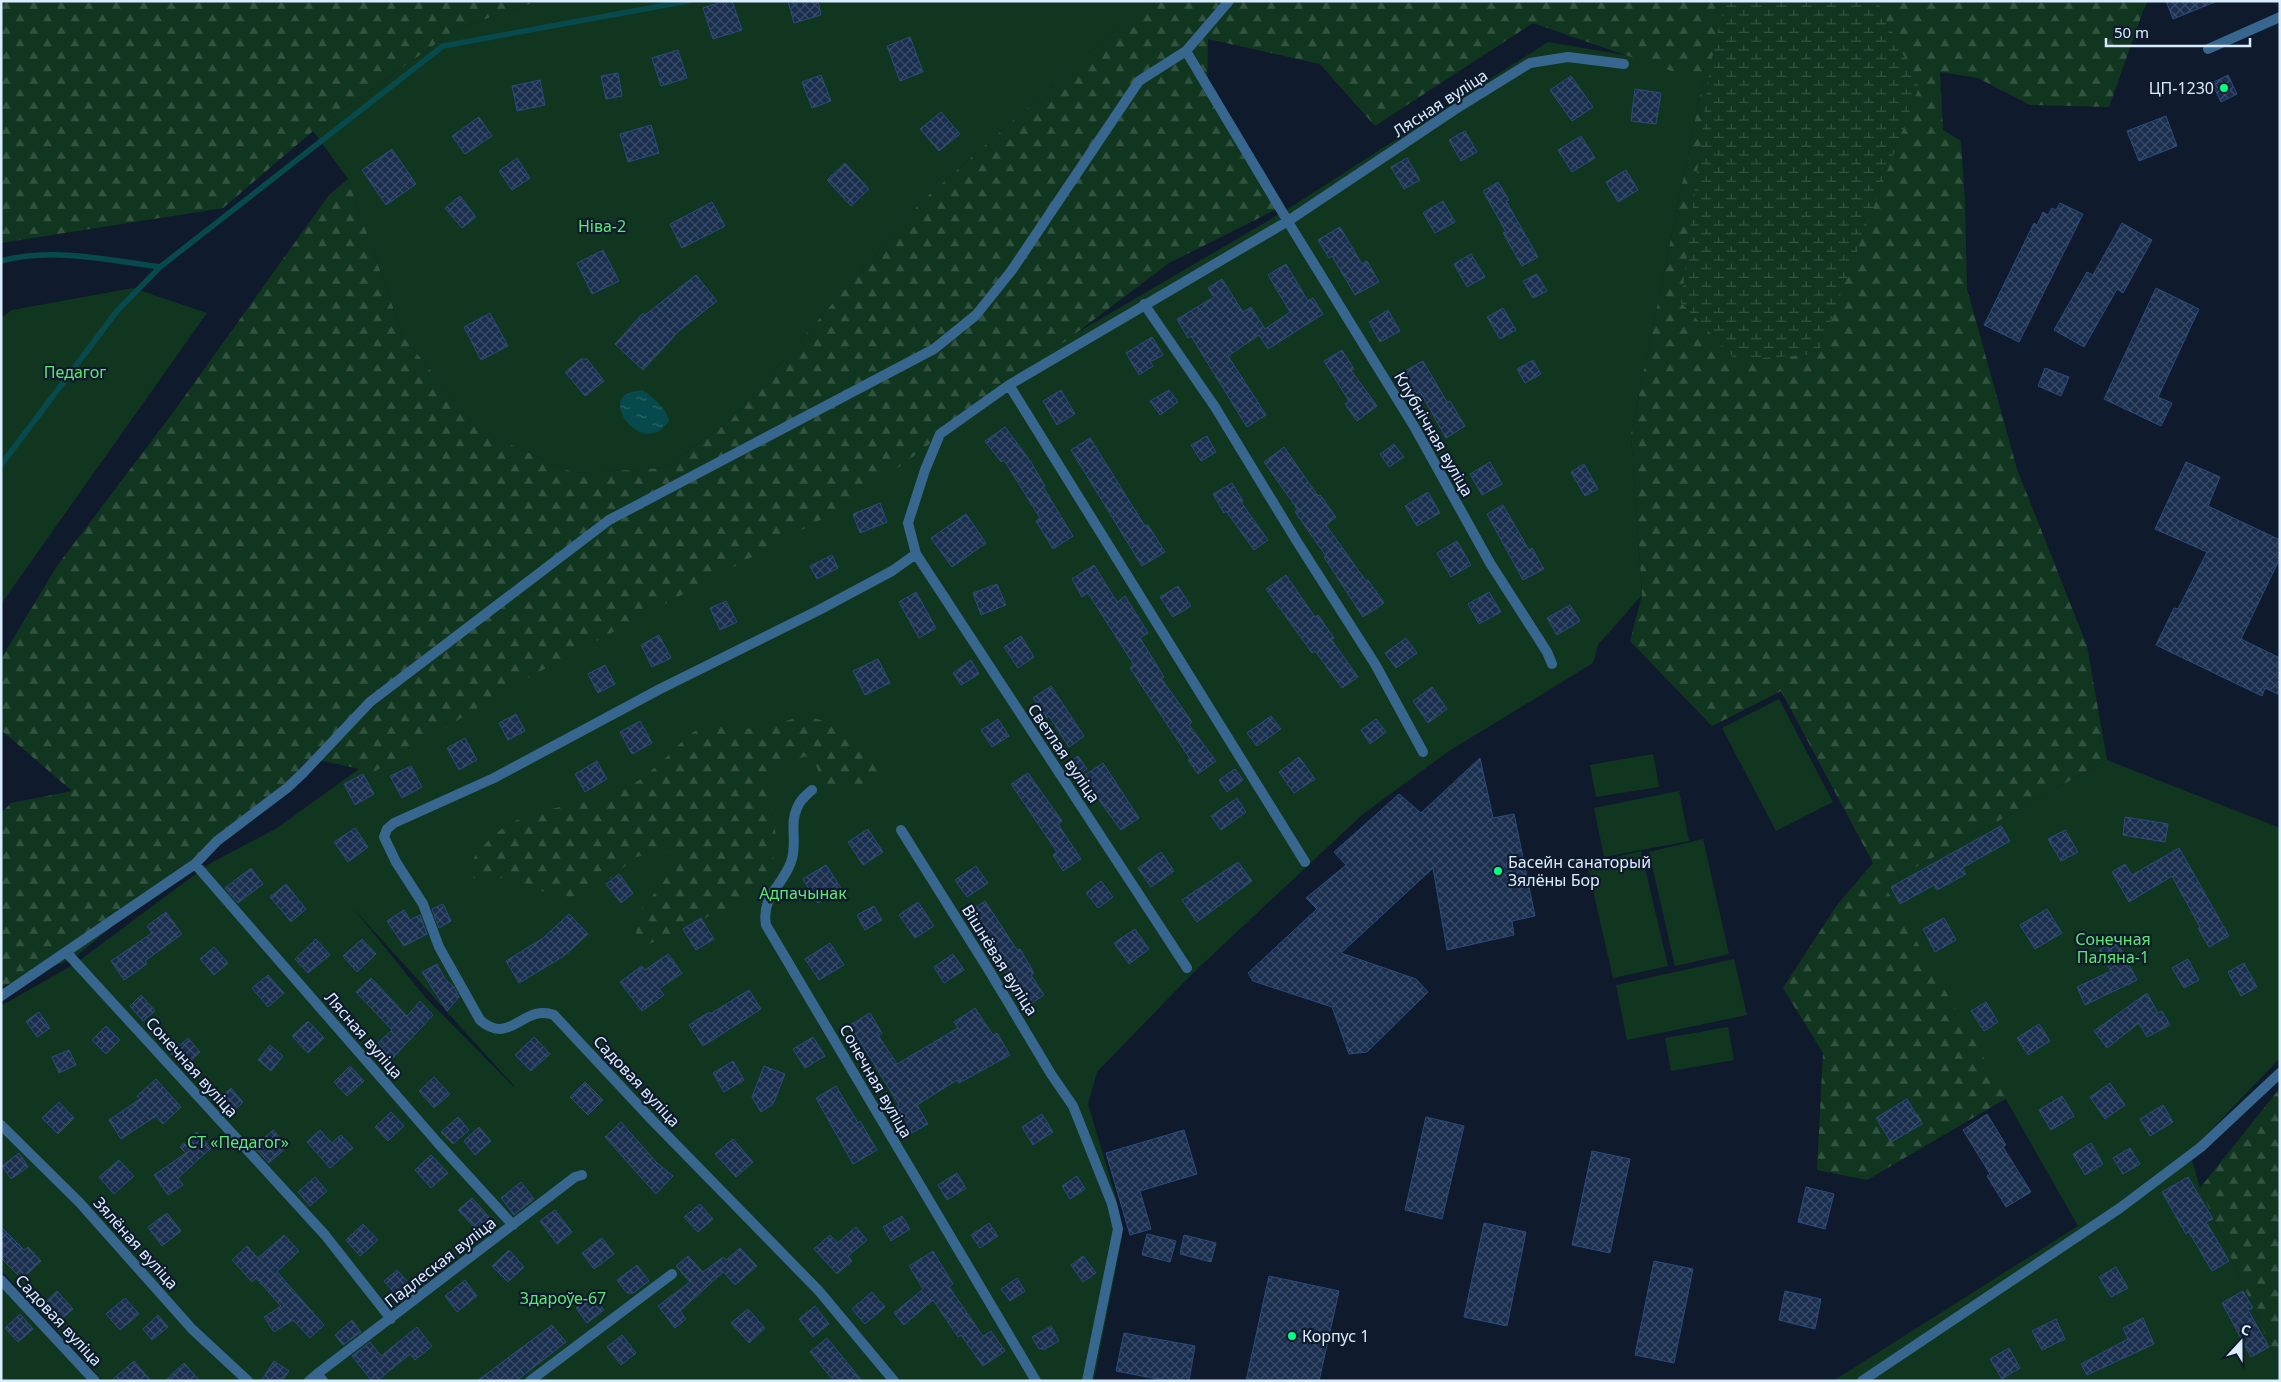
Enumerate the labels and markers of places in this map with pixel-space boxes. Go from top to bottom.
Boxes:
place label: ЦП-1230 [2149,77,2214,99]
marker: ЦП-1230 [2218,82,2230,94]
place label: Басейн санаторый Зялёны Бор [1508,851,1651,891]
marker: Басейн санаторый Зялёны Бор [1492,865,1504,877]
place label: Корпус 1 [1302,1325,1369,1347]
marker: Корпус 1 [1286,1330,1298,1342]

